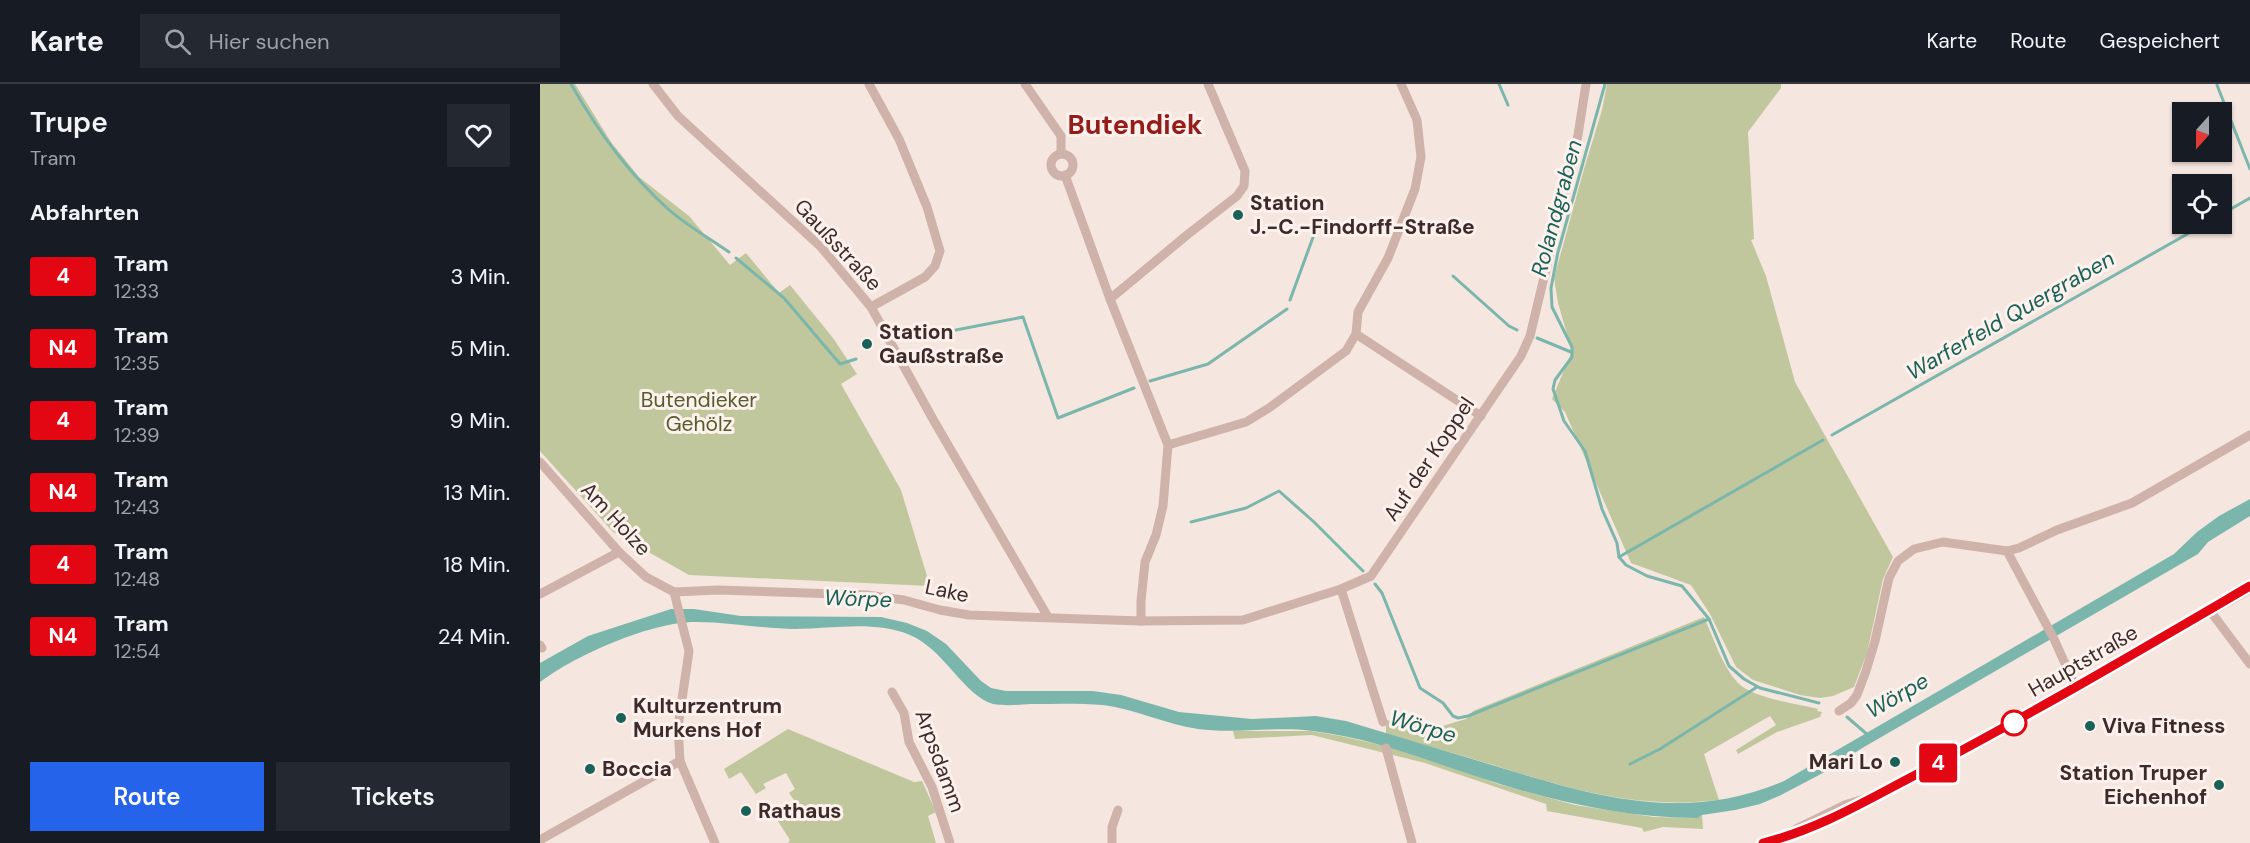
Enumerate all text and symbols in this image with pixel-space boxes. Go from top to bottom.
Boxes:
search box [140,14,560,68]
text: Karte [30,23,104,60]
icon: search [161,25,194,58]
text: Hier suchen [209,27,330,56]
text: Karte [1926,27,1977,55]
text: Route [2010,27,2066,55]
text: Gespeichert [2099,27,2220,55]
north arrow [2172,102,2232,162]
map controls [2172,102,2232,234]
text: Trupe [30,104,108,141]
button: heart [447,104,510,167]
district label: Butendiek [1067,107,1203,142]
water label: Rolandgraben [1524,136,1589,280]
text: Tram [30,145,76,171]
button: locate [2172,174,2232,234]
place label: Station J.-C.-Findorff-Straße [1250,189,1475,241]
street label: Gaußstraße [788,193,888,297]
text: Abfahrten [30,198,139,227]
marker: Station J.-C.-Findorff-Straße [1231,208,1245,222]
water label: Warferfeld Quergraben [1901,244,2120,387]
text: Tram [114,249,169,278]
text: 4 [56,262,70,290]
text: 3 Min. [450,262,510,291]
text: 12:33 [114,278,159,304]
place label: Station Gaußstraße [879,318,1004,370]
text: Tram [114,321,169,350]
text: N4 [49,334,77,362]
text: 5 Min. [450,334,510,363]
marker: Station Gaußstraße [860,337,874,351]
text: 12:35 [114,350,160,376]
park label: Butendieker Gehölz [641,386,757,438]
street label: Auf der Koppel [1377,392,1481,526]
text: Tram [114,393,169,422]
text: 4 [56,406,70,434]
text: 9 Min. [450,406,510,435]
text: 12:39 [114,422,160,448]
text: Tram [114,465,169,494]
street label: Am Holze [575,476,657,562]
text: N4 [49,478,77,506]
text: 13 Min. [444,478,510,507]
text: 12:43 [114,494,160,520]
text: Tram [114,537,169,566]
text: 4 [56,550,70,578]
text: 18 Min. [443,550,510,579]
text: 12:48 [114,566,160,592]
street label: Lake [922,573,972,609]
water label: Wörpe [824,583,892,614]
text: Tram [114,609,169,638]
street label: Hauptstraße [2023,618,2143,704]
text: N4 [49,622,77,650]
text: 24 Min. [438,622,510,651]
text: 12:54 [114,638,160,664]
water label: Wörpe [1861,666,1934,725]
place label: Kulturzentrum Murkens Hof [633,692,782,744]
water label: Wörpe [1386,703,1460,750]
street label: Arpsdamm [908,706,972,816]
unlabelled marker [2001,710,2027,736]
marker: Kulturzentrum Murkens Hof [614,711,628,725]
place label: Viva Fitness [2102,712,2226,740]
marker: Viva Fitness [2083,719,2097,733]
line badge: 4 [1918,744,1958,782]
place label: Mari Lo [1809,748,1883,776]
text: 4 [1931,749,1945,777]
place label: Boccia [602,755,672,783]
marker: Mari Lo [1888,755,1902,769]
place label: Station Truper Eichenhof [2059,759,2207,811]
button: Route [30,762,264,831]
button: Tickets [276,762,510,831]
marker: Boccia [583,762,597,776]
marker: Station Truper Eichenhof [2212,778,2226,792]
place label: Rathaus [758,797,842,825]
marker: Rathaus [739,804,753,818]

